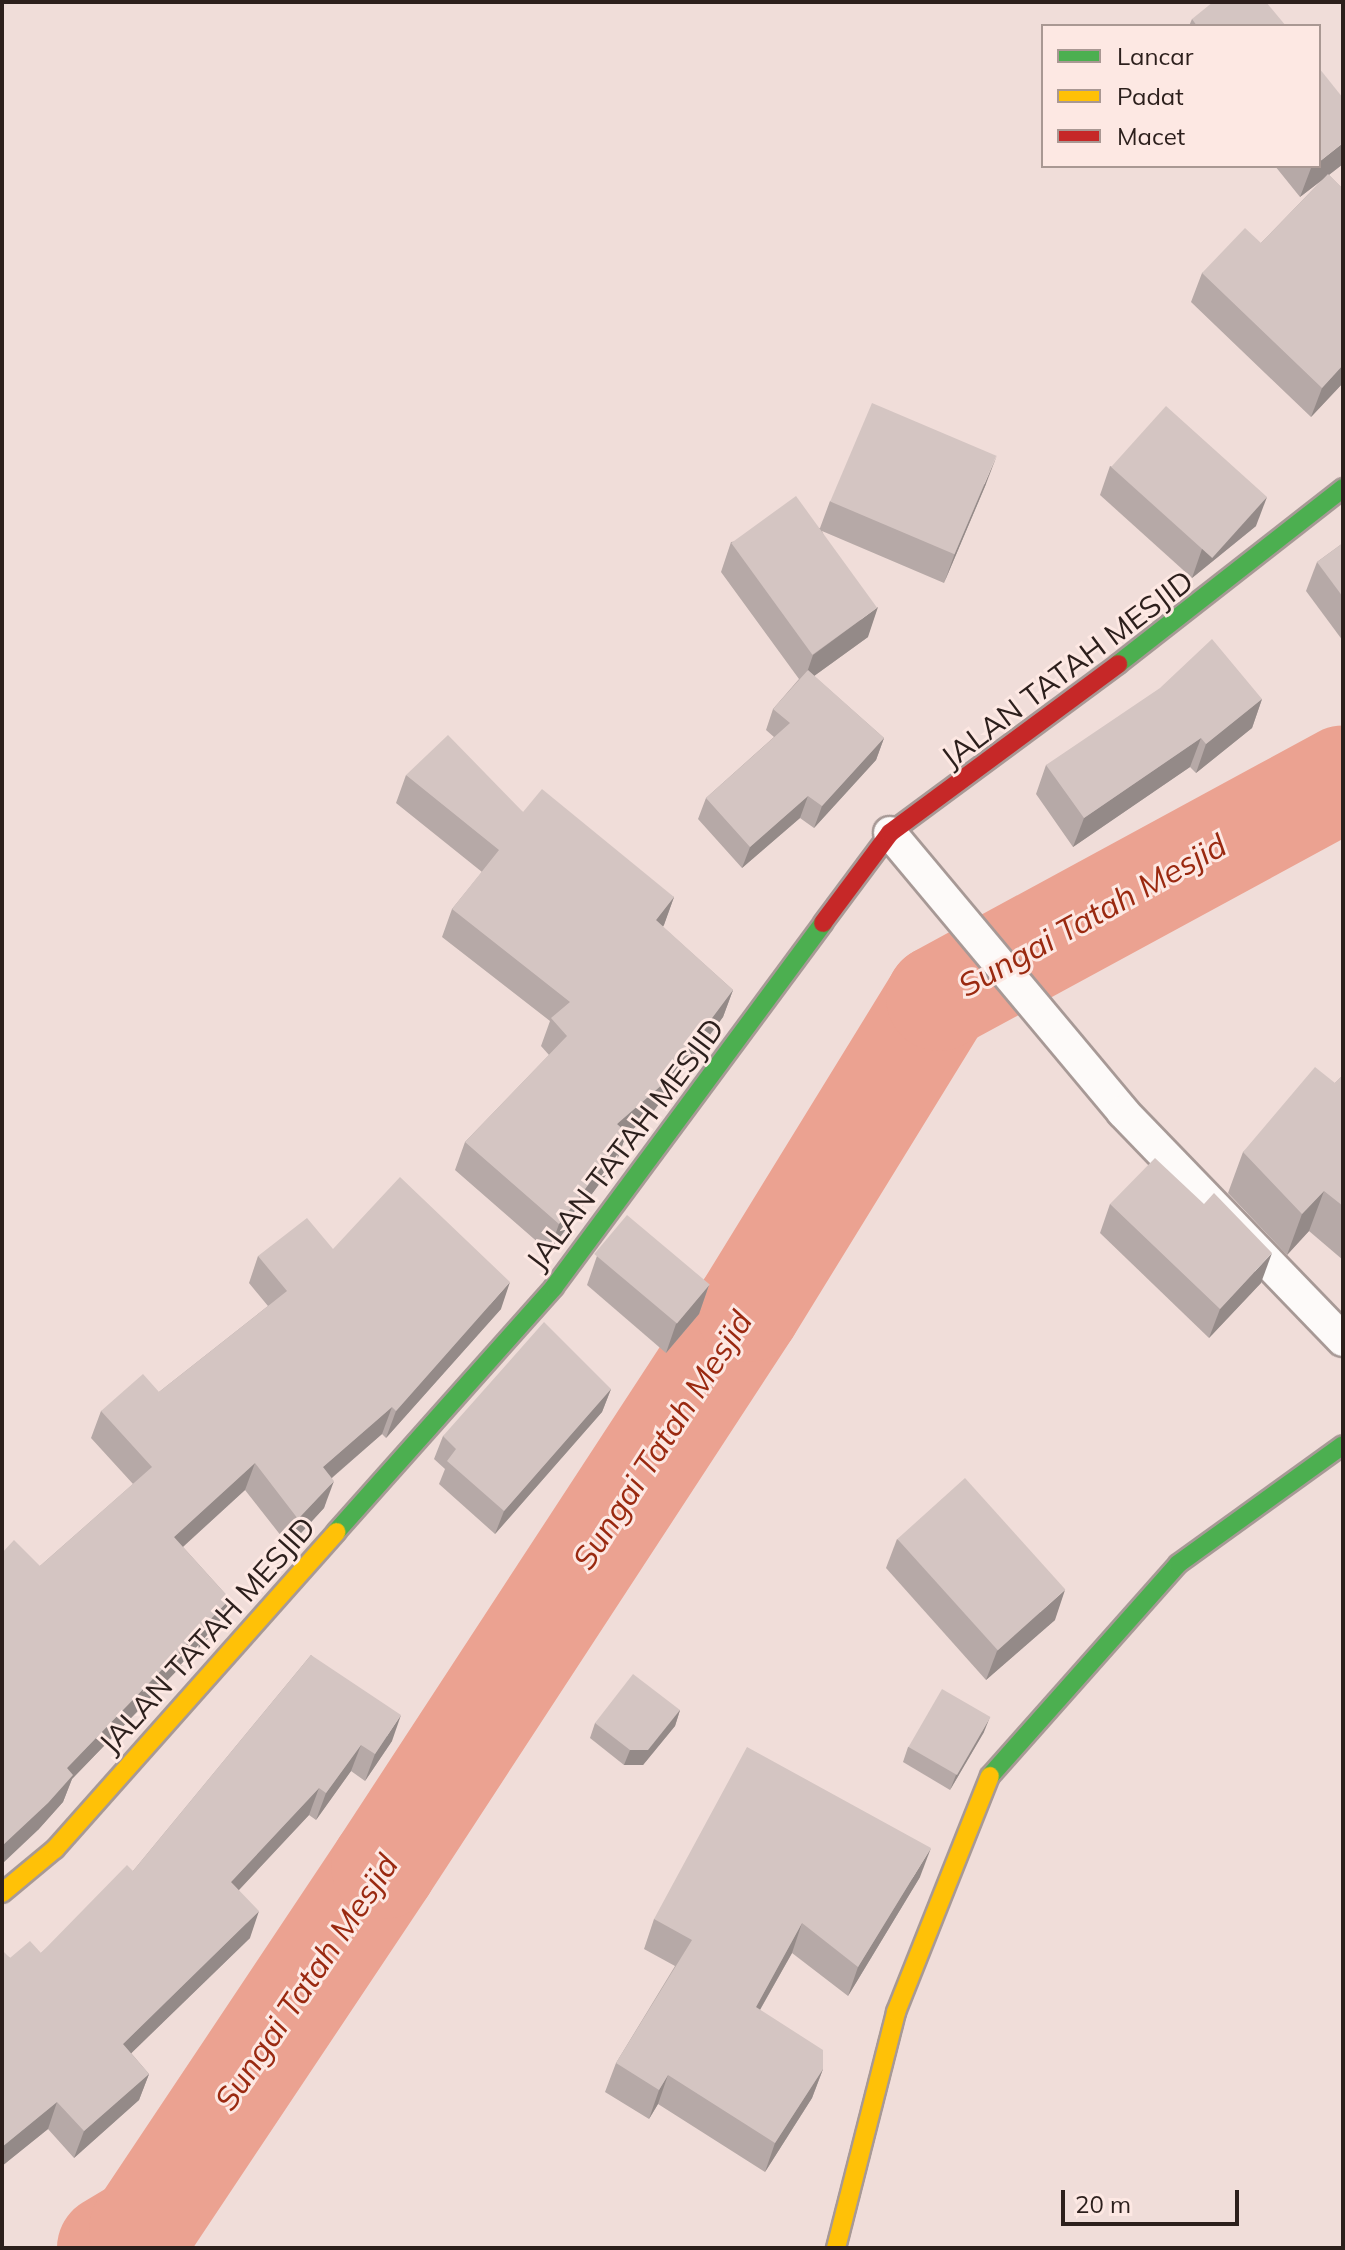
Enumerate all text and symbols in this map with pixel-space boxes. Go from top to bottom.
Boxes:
legend [1041,24,1321,168]
text: Lancar [1117,41,1193,71]
text: Padat [1117,81,1184,111]
text: Macet [1117,121,1185,151]
street label: JALAN TATAH MESJID [934,563,1200,775]
water label: Sungai Tatah Mesjid [951,825,1233,1005]
street label: JALAN TATAH MESJID [519,1011,731,1277]
water label: Sungai Tatah Mesjid [564,1304,760,1576]
street label: JALAN TATAH MESJID [91,1509,323,1761]
water label: Sungai Tatah Mesjid [206,1847,406,2117]
scale bar [1065,2174,1243,2224]
text: 20 m [1075,2189,1131,2219]

